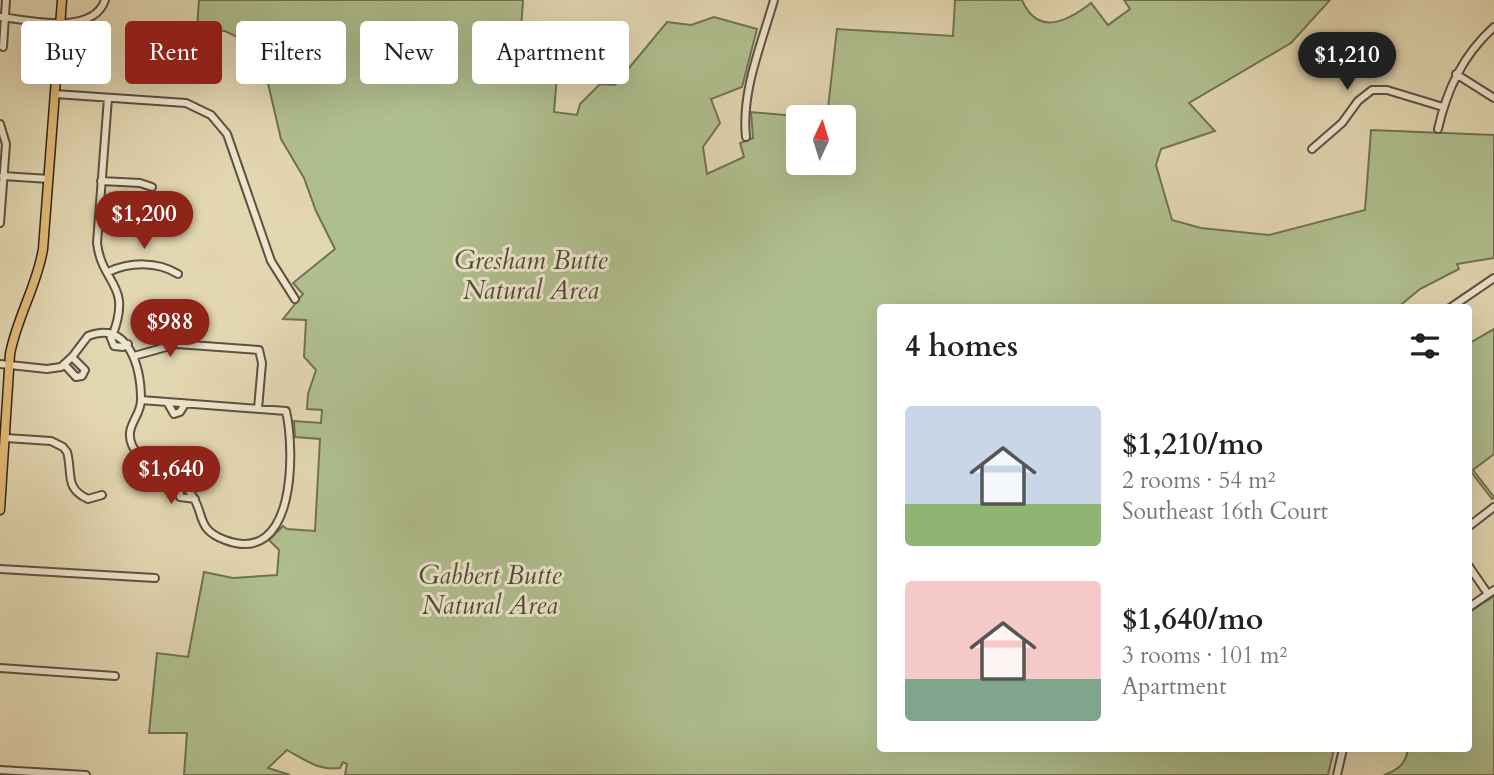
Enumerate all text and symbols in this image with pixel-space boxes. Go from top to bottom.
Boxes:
chip: Buy [21,21,111,84]
chip: Rent [125,21,222,84]
chip: Filters [236,21,346,84]
chip: New [360,21,458,84]
chip: Apartment [472,21,629,84]
pin: $1,210 [1290,32,1404,92]
text: $1,210 [1314,39,1380,70]
north arrow [786,105,856,175]
map controls [786,105,856,175]
pin: $1,200 [87,191,201,251]
text: $1,200 [111,198,177,229]
park label: Gresham Butte Natural Area [454,243,609,308]
pin: $988 [129,300,211,359]
text: $988 [146,306,194,337]
text: 4 homes [905,326,1018,367]
icon: filters [1406,327,1444,365]
text: $1,210/mo [1122,424,1263,465]
icon: home [961,434,1045,518]
pin: $1,640 [114,447,228,506]
text: $1,640 [138,453,204,484]
text: 2 rooms · 54 m² [1122,465,1275,496]
text: Southeast 16th Court [1122,496,1328,527]
park label: Gabbert Butte Natural Area [419,558,562,623]
text: $1,640/mo [1122,599,1263,640]
icon: home [961,609,1045,693]
text: 3 rooms · 101 m² [1122,640,1287,671]
text: Apartment [1122,671,1226,702]

